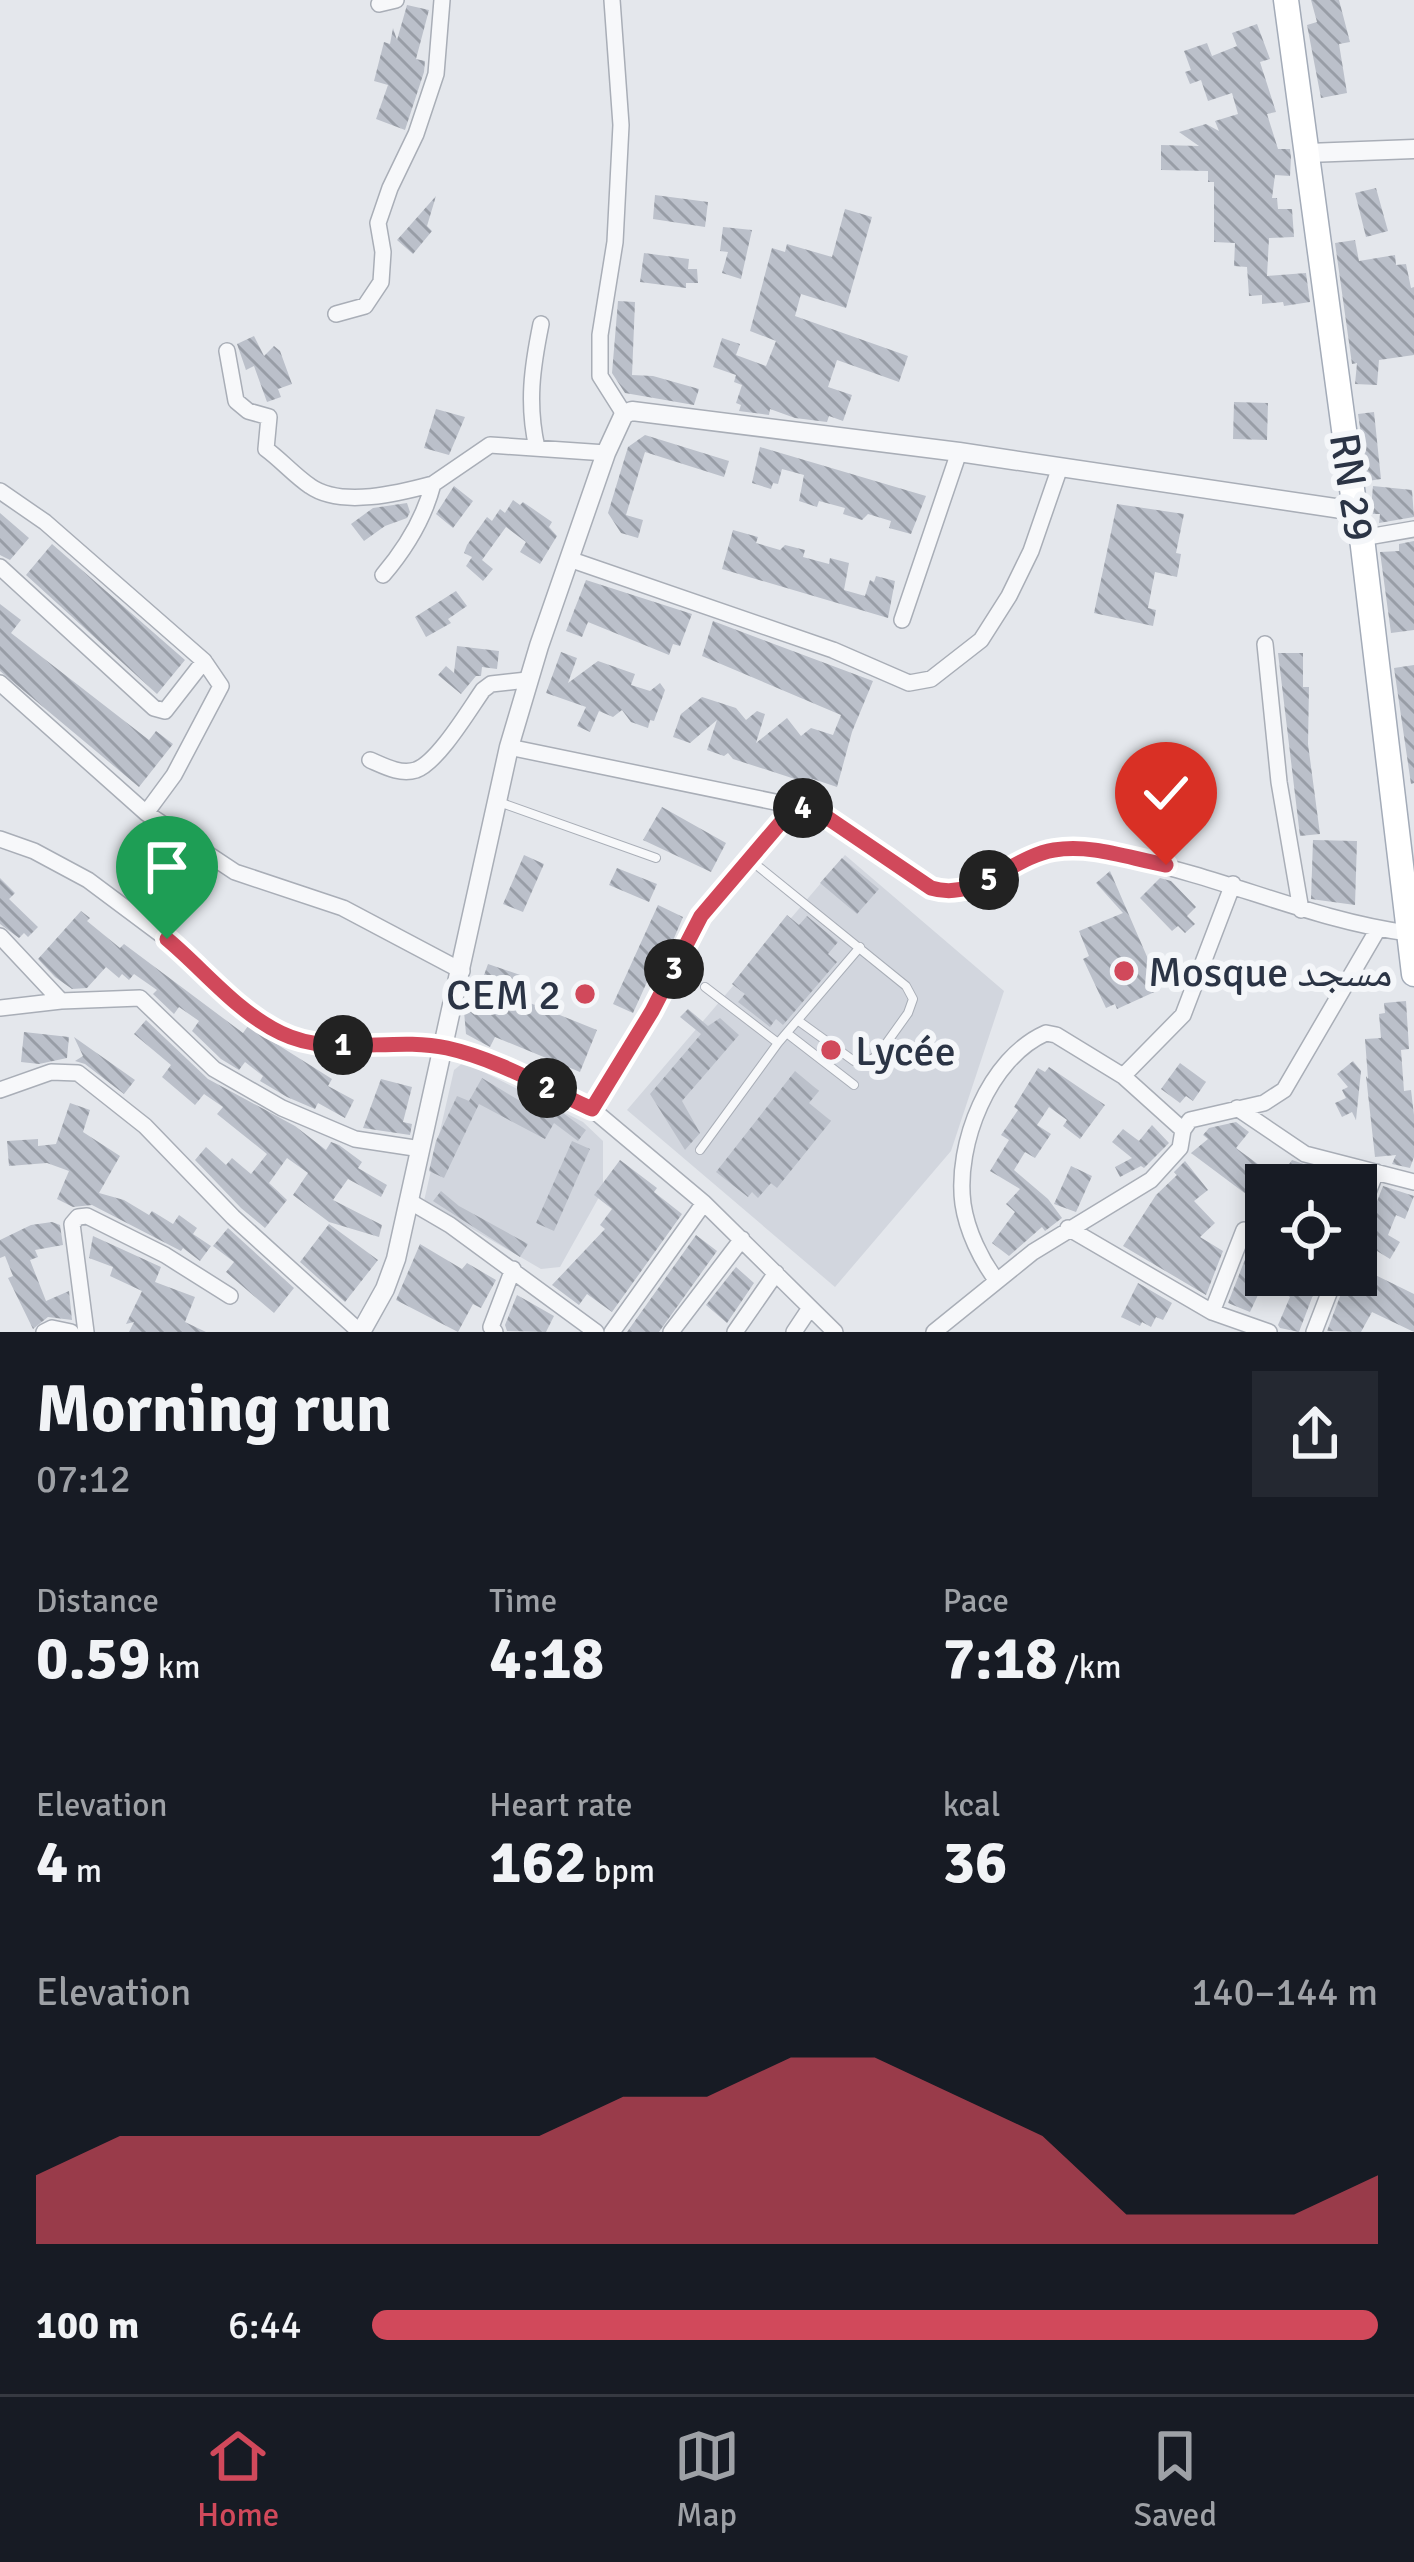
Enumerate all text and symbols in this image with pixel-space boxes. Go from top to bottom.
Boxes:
street label: RN 29 [1318,430,1385,545]
pin [1115,742,1217,865]
icon: check [1133,760,1199,826]
pin: 4 [773,778,833,838]
text: 4 [794,787,812,828]
pin [116,816,218,939]
icon: arrive [134,834,200,900]
pin: 5 [959,850,1019,910]
text: 5 [980,859,998,900]
pin: 3 [644,939,704,999]
place label: Mosque مسجد [1148,947,1392,998]
text: 3 [665,948,683,989]
marker: Mosque مسجد [1111,958,1137,984]
place label: CEM 2 [446,970,561,1021]
marker: CEM 2 [572,981,598,1007]
pin: 1 [313,1015,373,1075]
text: 1 [334,1024,352,1065]
place label: Lycée [855,1026,956,1077]
marker: Lycée [818,1037,844,1063]
pin: 2 [517,1058,577,1118]
text: 2 [538,1067,556,1108]
map controls [1245,1164,1377,1296]
button: locate [1245,1164,1377,1296]
text: Morning run [36,1369,392,1450]
button: share [1252,1371,1378,1497]
text: 07:12 [36,1455,131,1503]
text: Distance [36,1581,159,1622]
text: Time [489,1581,557,1622]
text: Pace [943,1581,1009,1622]
text: 0.59 [36,1622,150,1696]
text: 4:18 [489,1622,604,1696]
text: 7:18 [943,1622,1058,1696]
text: km [150,1647,201,1688]
text: /km [1058,1647,1122,1688]
text: Elevation [36,1785,167,1826]
text: Heart rate [489,1785,633,1826]
text: kcal [943,1785,1001,1826]
text: 4 [36,1826,68,1900]
text: 162 [489,1826,587,1900]
text: 36 [943,1826,1007,1900]
text: m [68,1851,102,1892]
text: bpm [587,1851,655,1892]
text: Elevation [36,1968,191,2016]
text: 140–144 m [1191,1968,1378,2016]
text: 100 m [36,2301,139,2349]
text: 6:44 [228,2301,302,2349]
tab: Home [197,2423,279,2536]
tab: Map [674,2423,740,2536]
tab: Saved [1134,2423,1217,2536]

